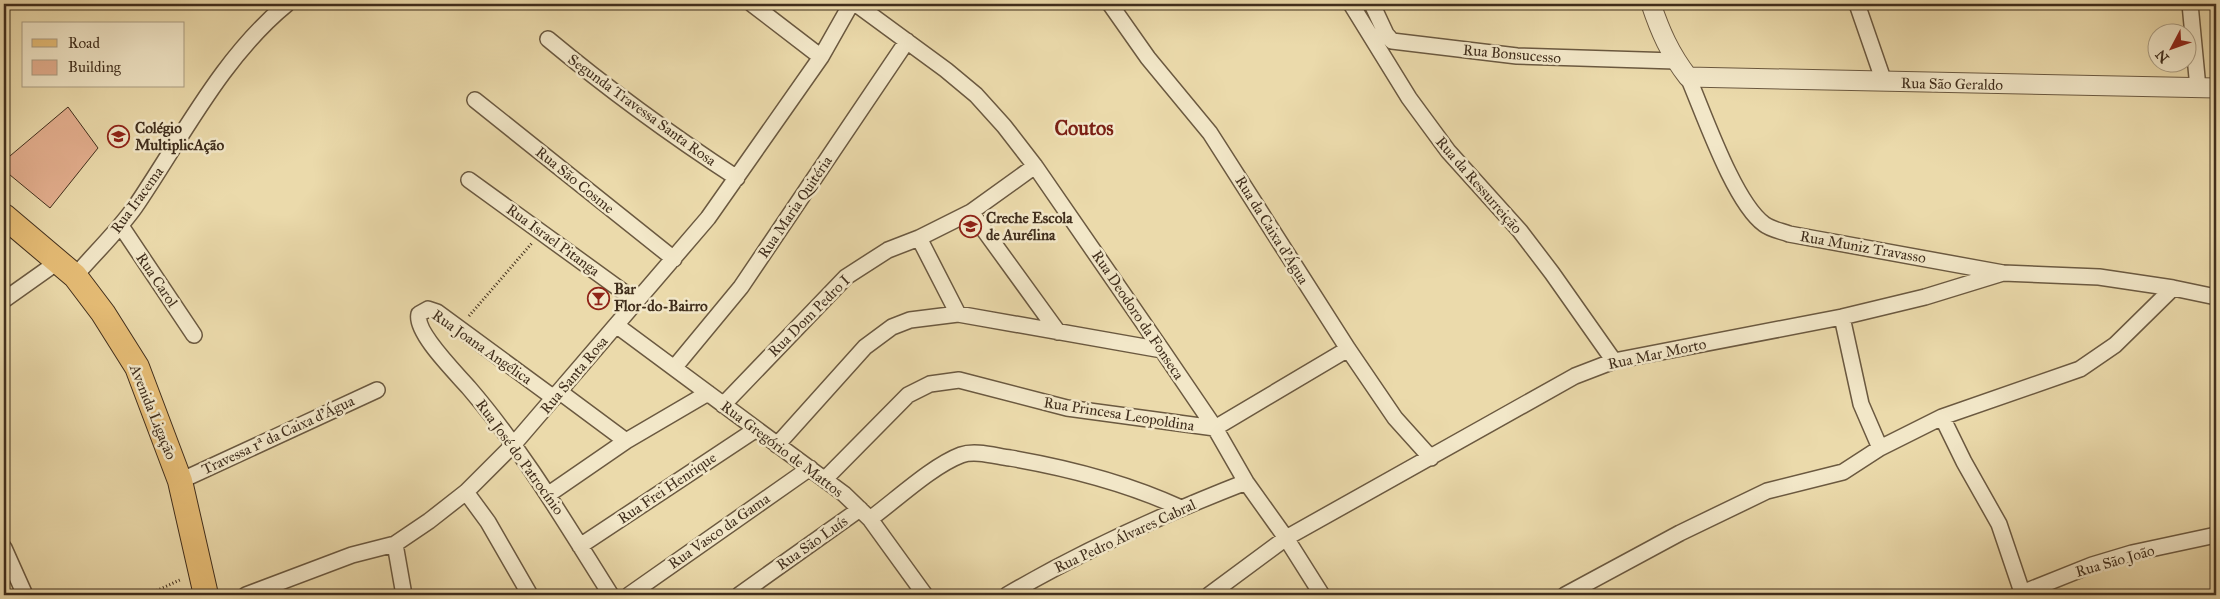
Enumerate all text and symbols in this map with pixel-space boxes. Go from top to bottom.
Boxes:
legend [22,22,185,88]
north arrow [2148,22,2198,72]
text: Road [68,34,100,52]
street label: Rua Bonsucesso [1462,41,1562,67]
text: N [2152,46,2173,66]
street label: Segunda Travessa Santa Rosa [564,50,720,170]
text: Building [68,58,122,76]
street label: Rua São Geraldo [1901,74,2004,94]
district label: Coutos [1054,116,1114,140]
place label: Colégio MultiplicAção [135,119,224,155]
school or university icon: Colégio MultiplicAção [107,125,131,149]
street label: Rua da Ressurreição [1432,133,1526,237]
street label: Rua São Cosme [532,143,618,217]
street label: Rua Maria Quitéria [754,152,836,262]
street label: Rua Iracema [107,163,168,237]
street label: Rua da Caixa d'Água [1231,172,1314,288]
street label: Rua Israel Pitanga [503,200,604,280]
place label: Creche Escola de Aurélina [986,209,1073,244]
school or university icon: Creche Escola de Aurélina [958,215,982,239]
street label: Rua Muniz Travasso [1799,227,1928,267]
street label: Rua Deodoro da Fonseca [1088,247,1188,384]
street label: Rua Carol [132,249,182,311]
street label: Rua Dom Pedro I [764,271,854,361]
place label: Bar Flor-do-Bairro [614,280,708,315]
bar icon: Bar Flor-do-Bairro [586,286,610,310]
street label: Rua Joana Angélica [428,306,536,389]
street label: Rua Santa Rosa [536,332,612,417]
street label: Rua Mar Morto [1606,335,1708,373]
street label: Avenida Ligação [125,361,180,462]
street label: Travessa 1ª da Caixa d'Água [198,390,358,478]
street label: Rua Princesa Leopoldina [1042,393,1196,435]
street label: Rua José do Patrocínio [471,396,568,519]
street label: Rua Gregório de Mattos [717,397,847,501]
street label: Rua Frei Henrique [614,448,720,528]
street label: Rua Vasco da Gama [665,489,774,573]
street label: Rua Pedro Álvares Cabral [1051,494,1200,577]
street label: Rua São Luís [773,512,851,574]
street label: Rua São João [2073,541,2157,582]

